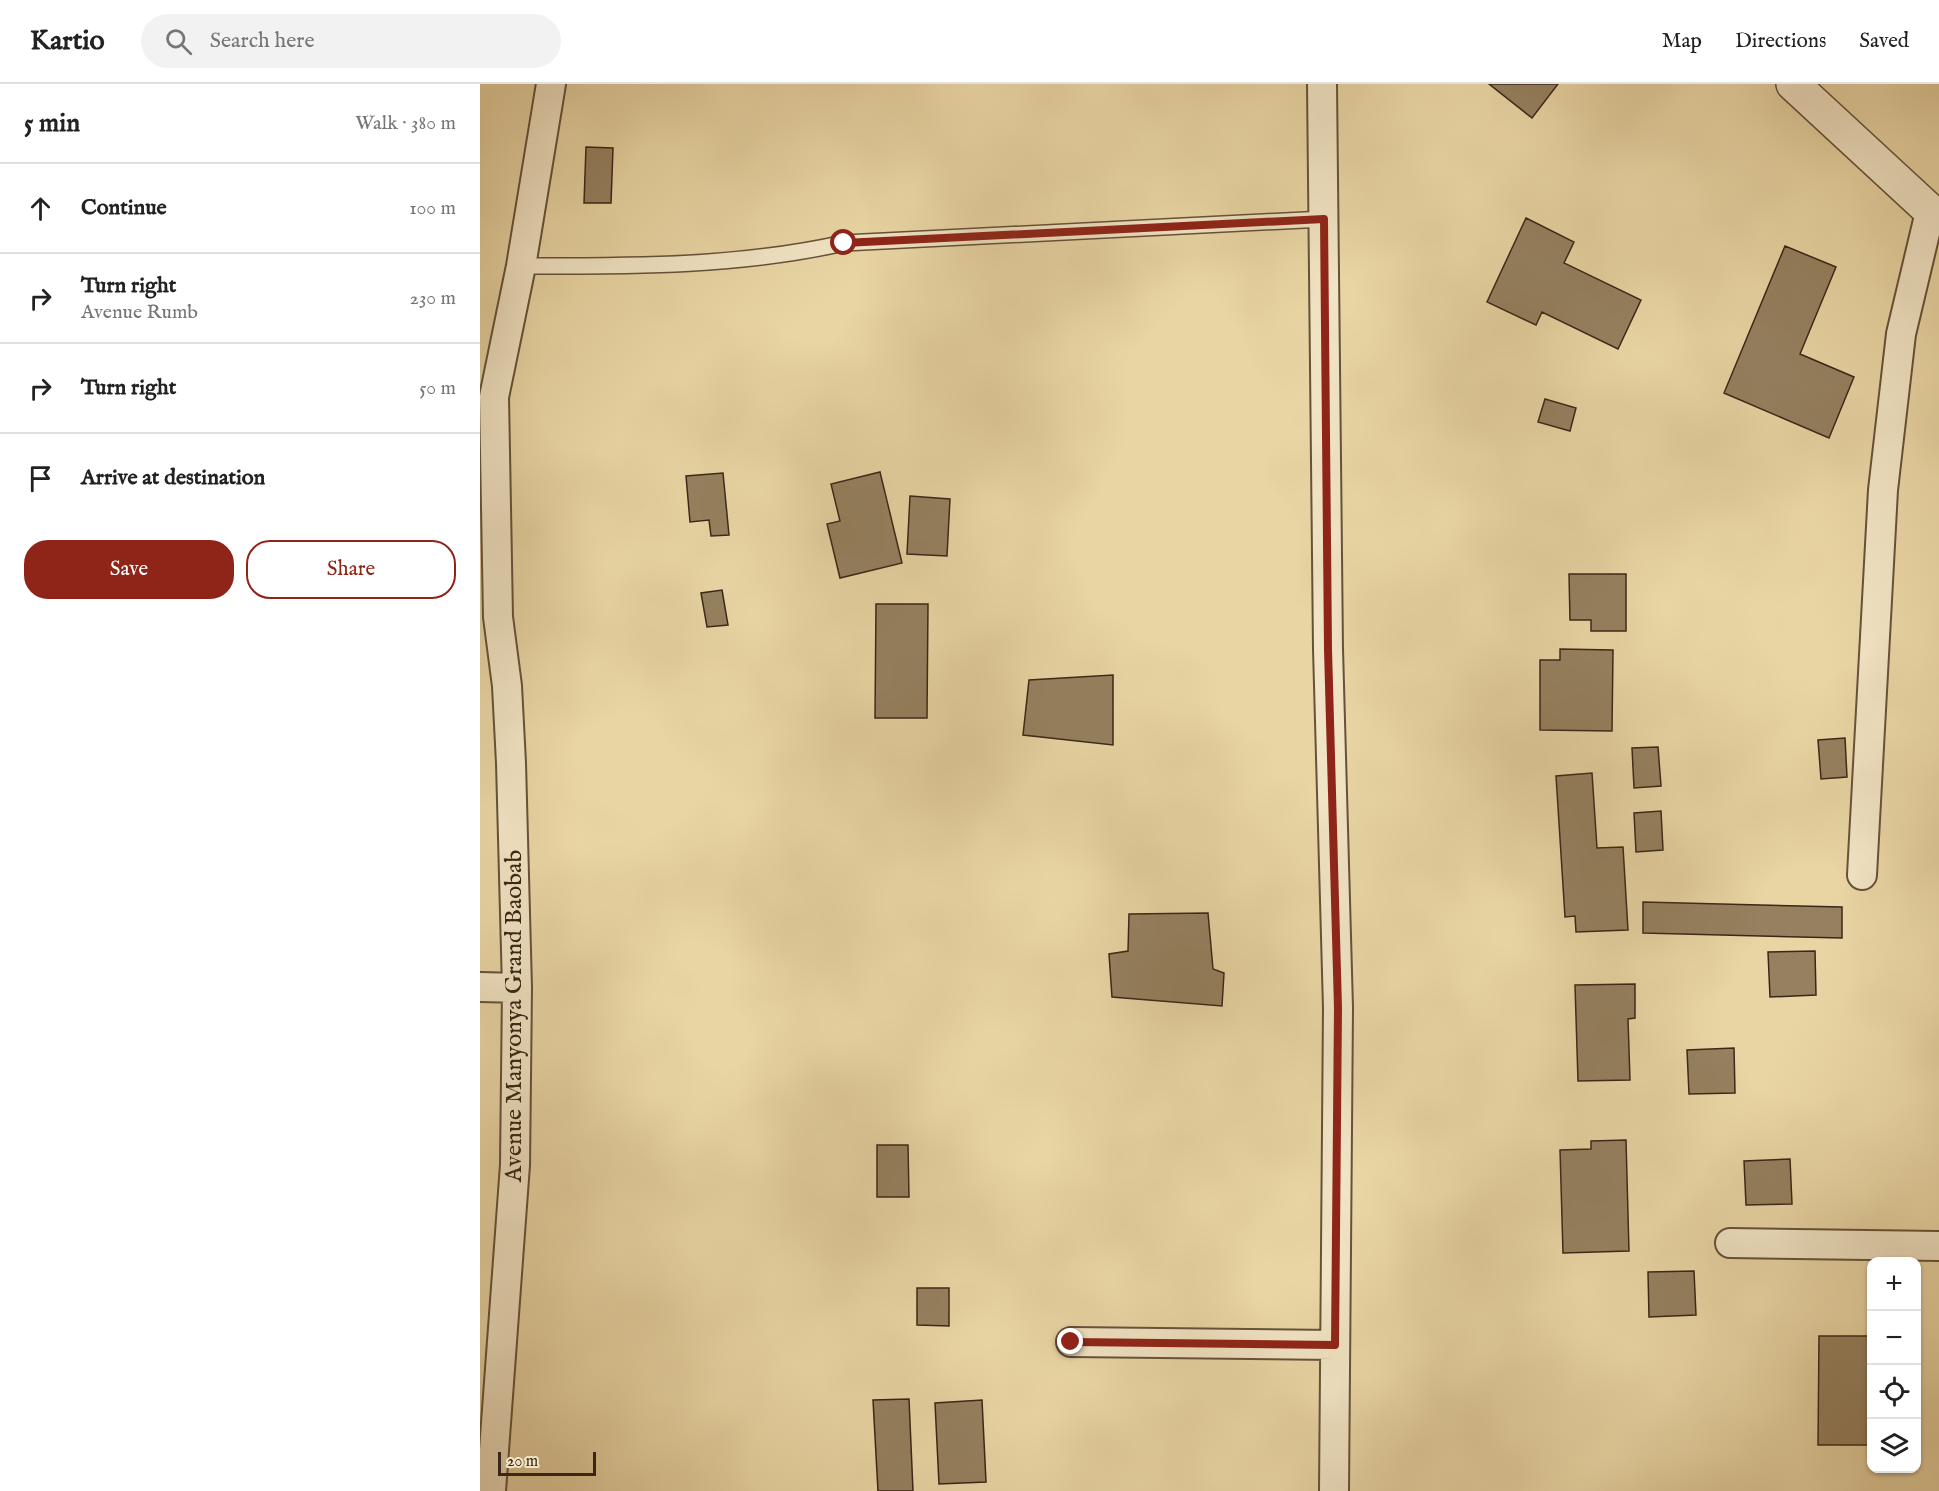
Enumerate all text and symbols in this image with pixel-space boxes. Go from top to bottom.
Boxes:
search box [141,14,561,68]
text: Kartio [30,24,105,59]
icon: search [162,25,195,58]
text: Search here [210,27,315,55]
text: Map [1662,28,1702,55]
text: Directions [1735,28,1826,55]
text: Saved [1859,28,1909,55]
text: 5 min [24,107,80,140]
text: Walk · 380 m [355,111,456,136]
icon: ahead [24,192,57,225]
text: Continue [81,194,167,222]
text: 100 m [409,196,456,221]
route start [830,229,856,255]
text: Turn right [81,272,176,300]
icon: right [24,282,57,315]
text: 230 m [410,286,456,311]
text: Avenue Rumb [81,300,198,325]
icon: right [24,372,57,405]
text: Turn right [81,374,176,402]
text: 50 m [419,376,456,401]
icon: arrive [24,462,57,495]
text: Arrive at destination [81,464,265,492]
button: Save [24,540,234,599]
button: Share [246,540,456,599]
street label: Avenue Manyonya Grand Baobab [499,850,530,1183]
map controls [1867,1257,1921,1473]
button: + [1867,1257,1921,1311]
button: − [1867,1311,1921,1365]
route end [1057,1328,1083,1354]
button: locate [1867,1365,1921,1419]
button: layers [1867,1419,1921,1473]
scale bar [498,1449,596,1476]
text: 20 m [507,1452,538,1472]

